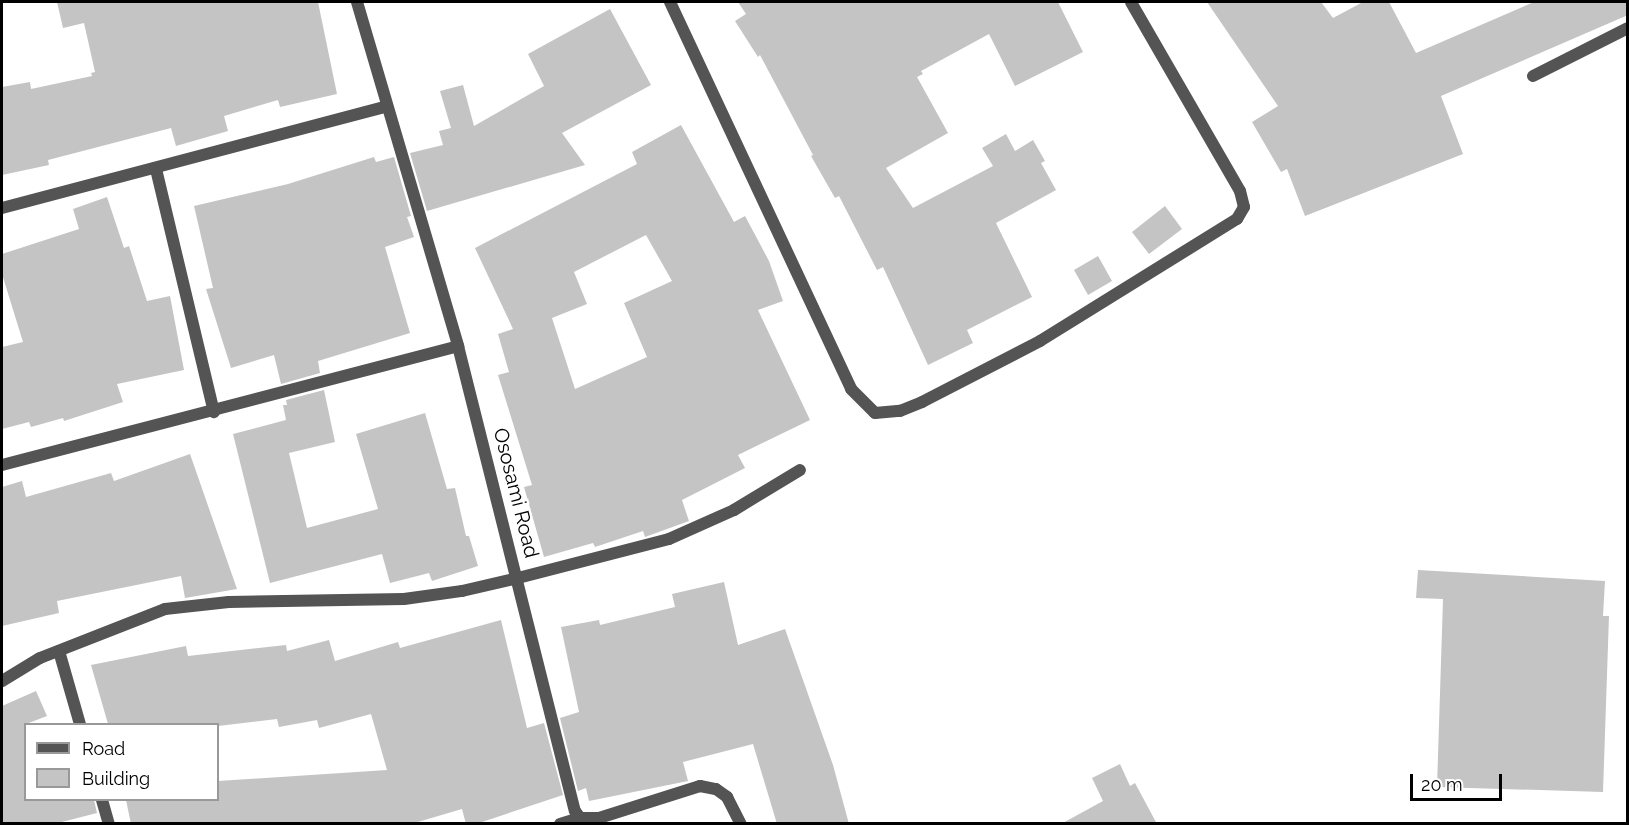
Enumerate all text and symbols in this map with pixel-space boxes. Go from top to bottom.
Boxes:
street label: Ososami Road [488,426,544,560]
legend [24,723,219,801]
text: Road [82,738,125,759]
scale bar [1413,762,1504,800]
text: Building [82,768,150,789]
text: 20 m [1421,774,1463,795]

